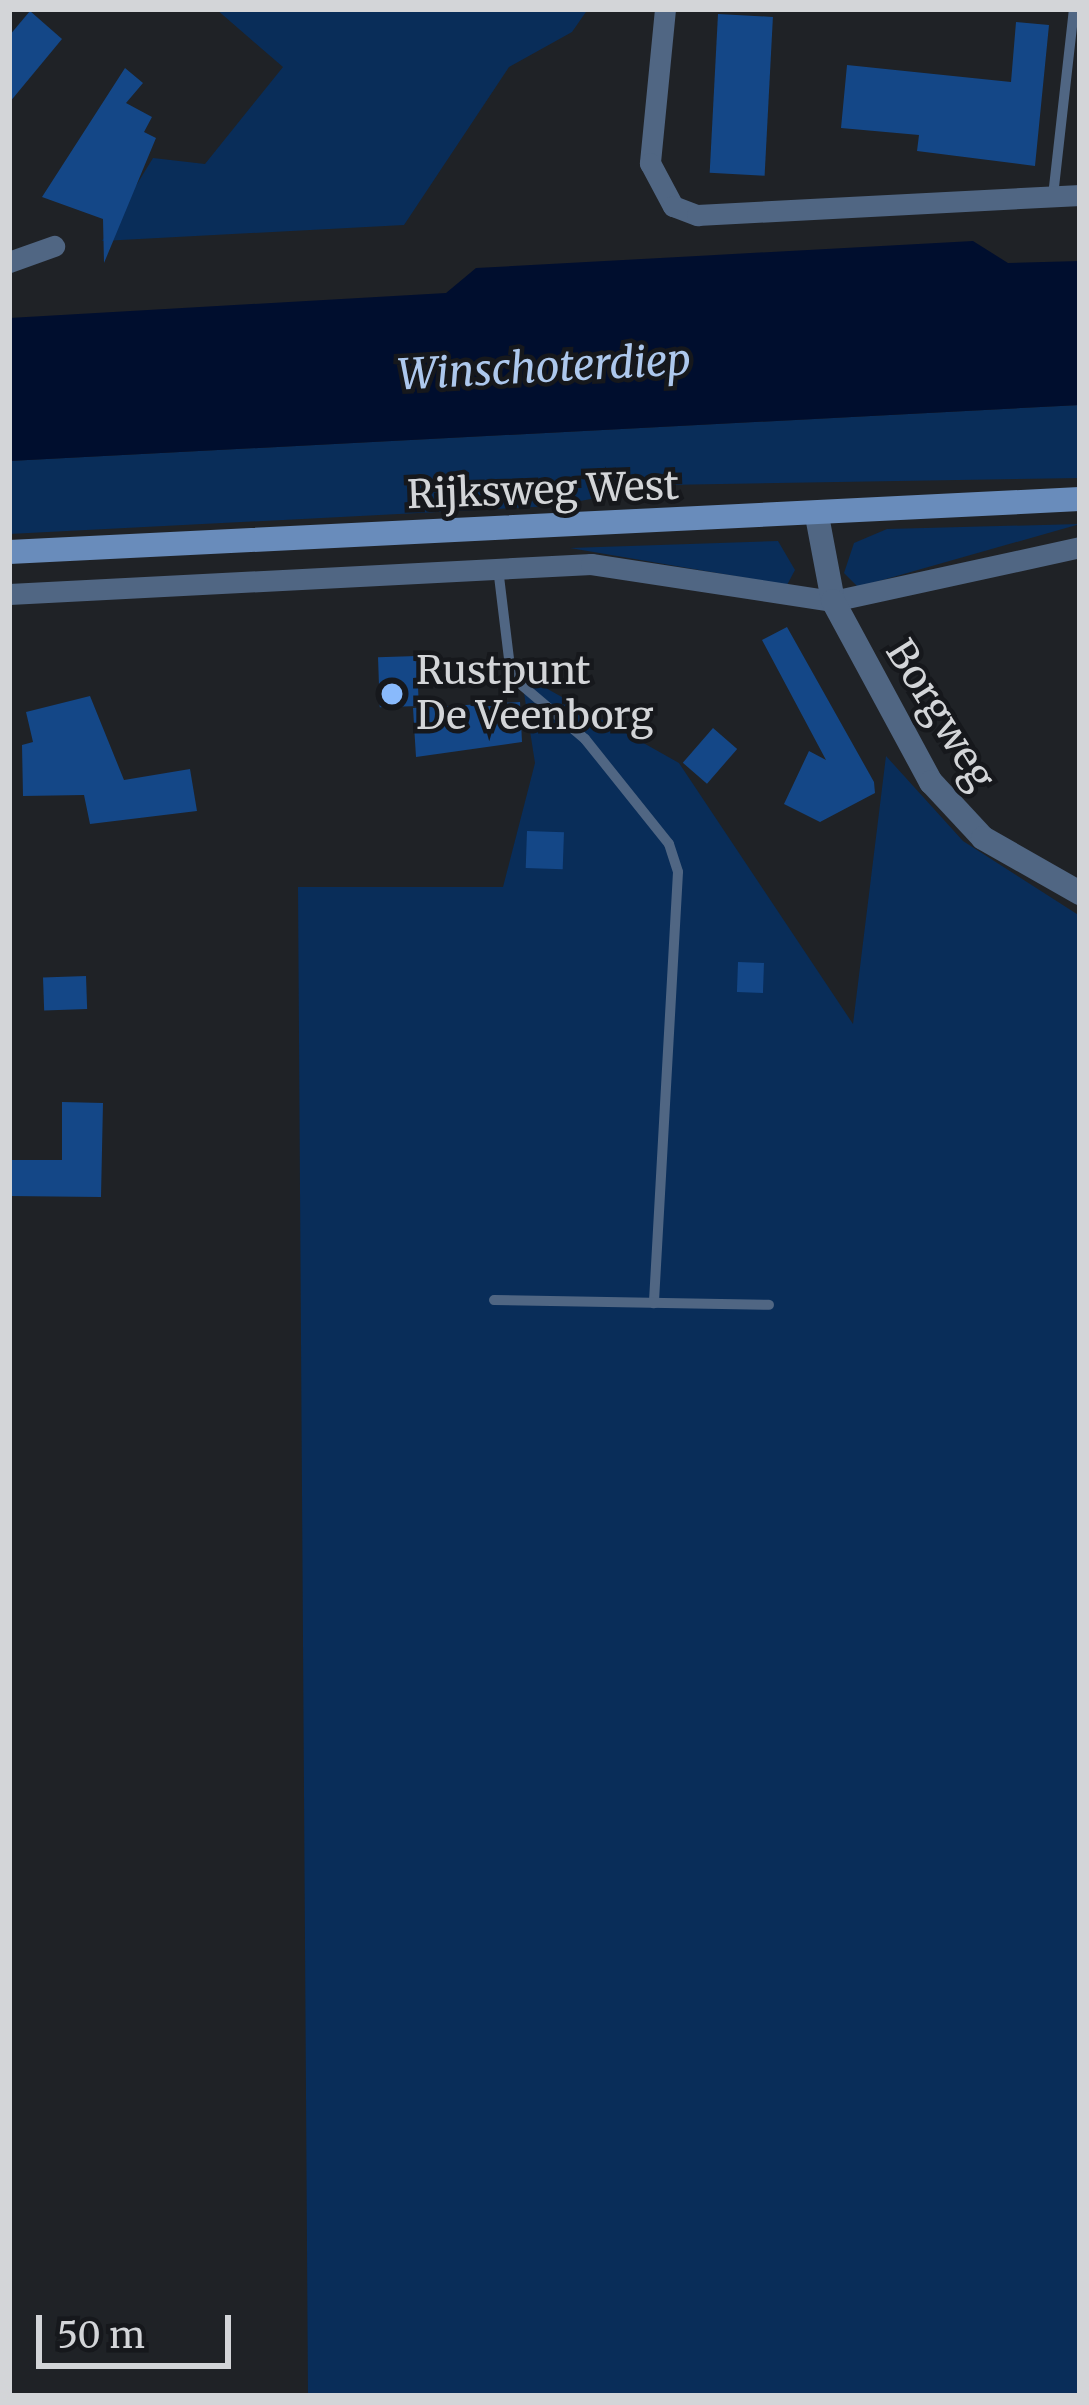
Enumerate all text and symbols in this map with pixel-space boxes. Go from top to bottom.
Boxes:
water label: Winschoterdiep [396,334,692,400]
street label: Rijksweg West [406,463,680,519]
street label: Borgweg [876,631,1004,799]
place label: Rustpunt De Veenborg [416,649,654,740]
marker: Rustpunt De Veenborg [379,681,405,707]
scale bar [42,2291,237,2365]
text: 50 m [57,2313,145,2358]

